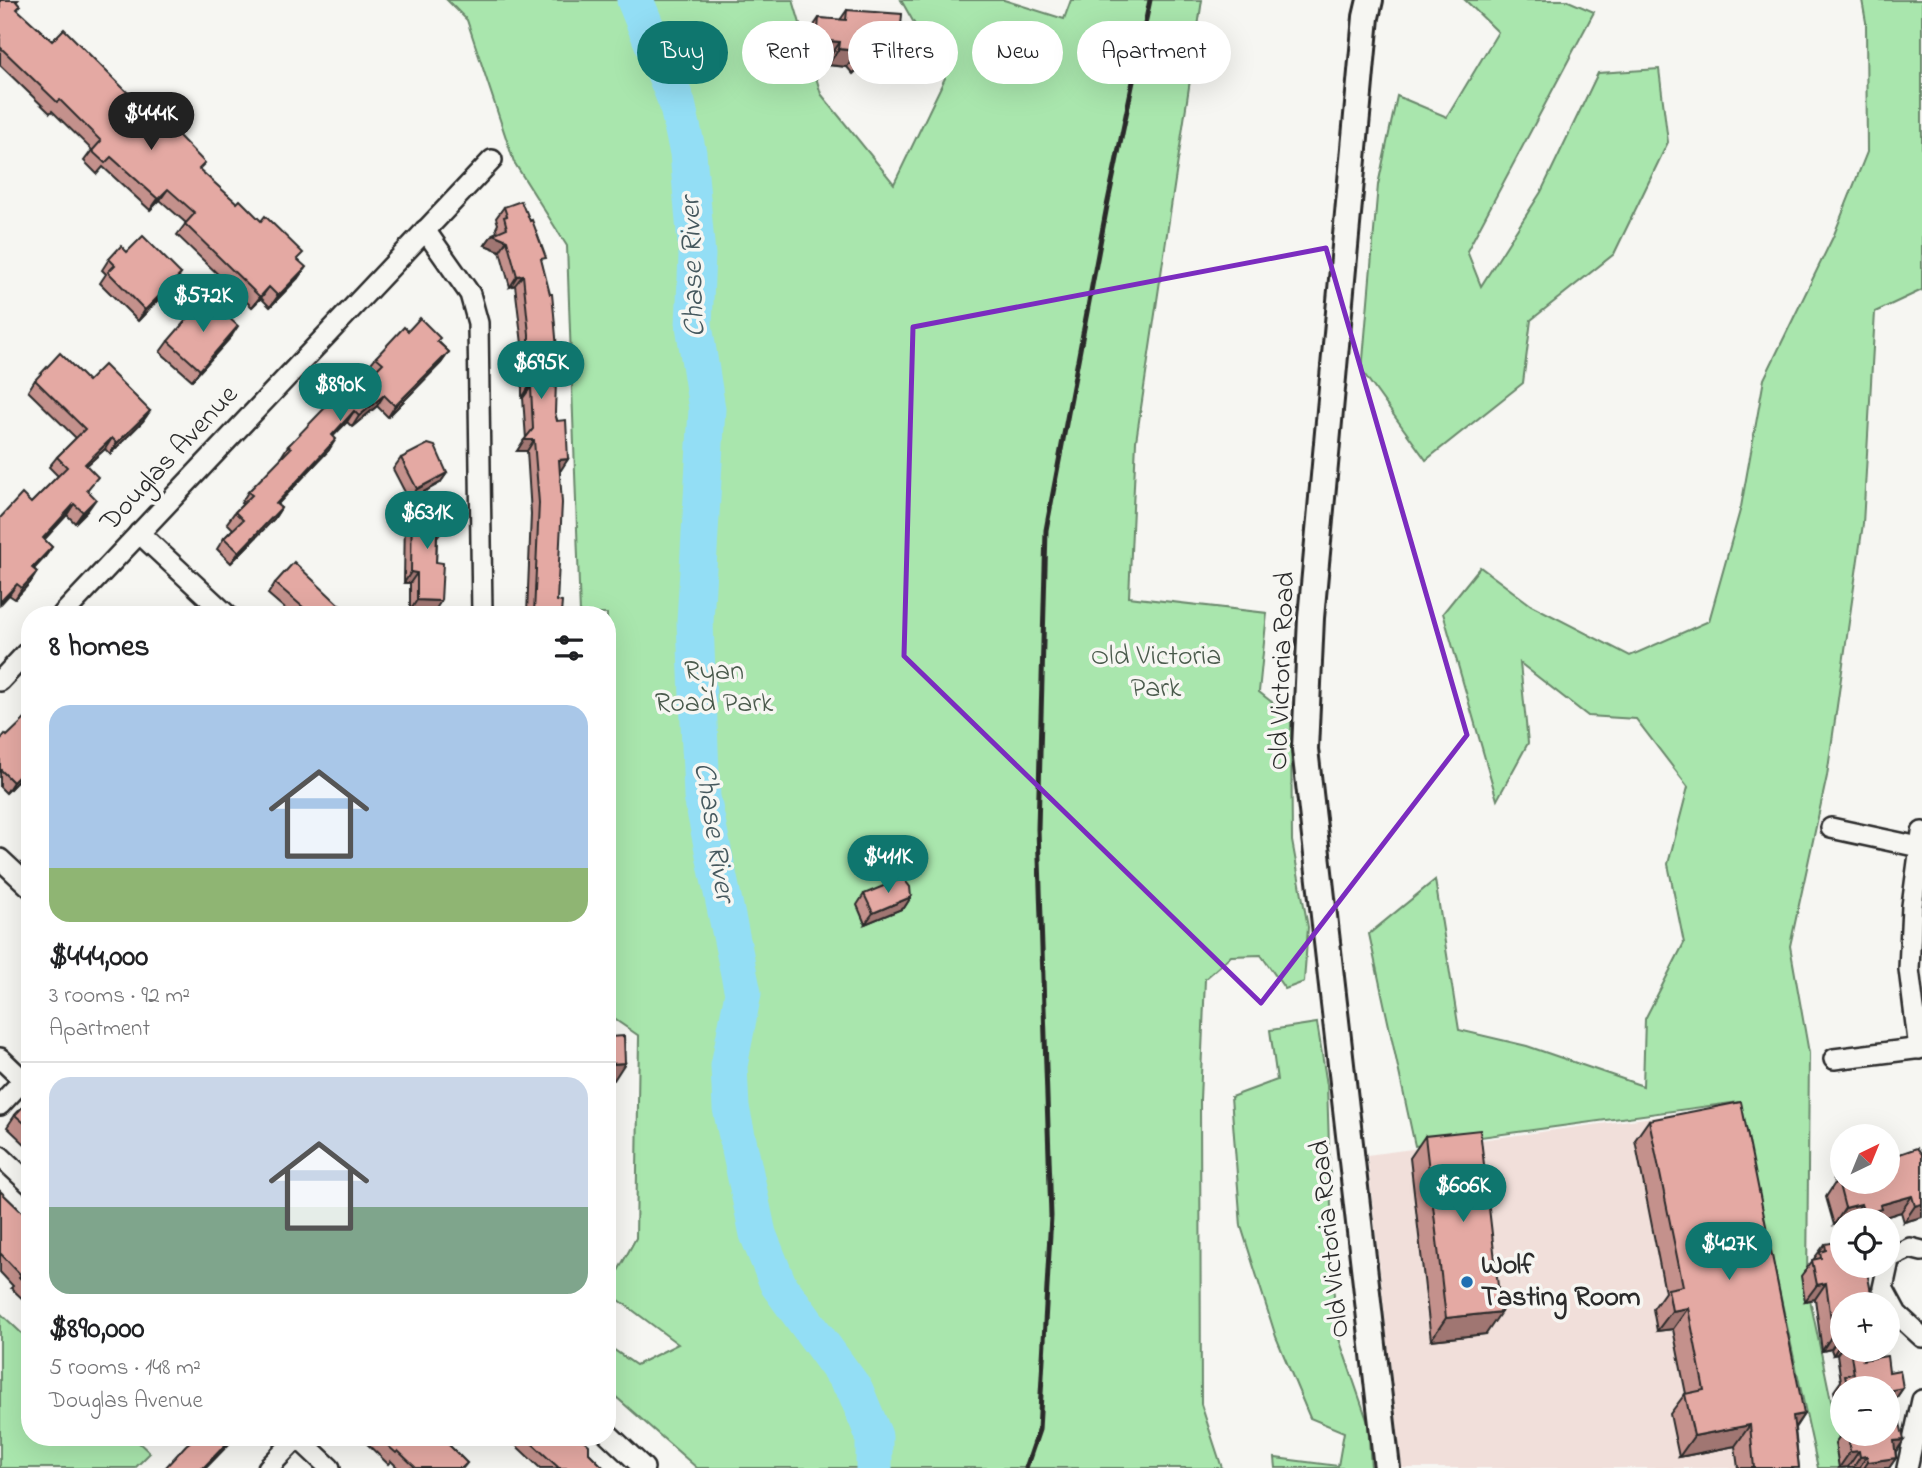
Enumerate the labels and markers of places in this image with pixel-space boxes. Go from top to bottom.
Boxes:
pin: $444K [102,92,200,152]
pin: $572K [154,274,252,334]
pin: $695K [492,342,590,401]
pin: $890K [291,364,389,423]
pin: $631K [378,491,476,551]
pin: $411K [839,836,937,895]
pin: $606K [1414,1164,1512,1224]
pin: $427K [1680,1222,1778,1282]
place label: Wolf Tasting Room [1481,1246,1641,1320]
marker: Wolf Tasting Room [1459,1274,1475,1290]

